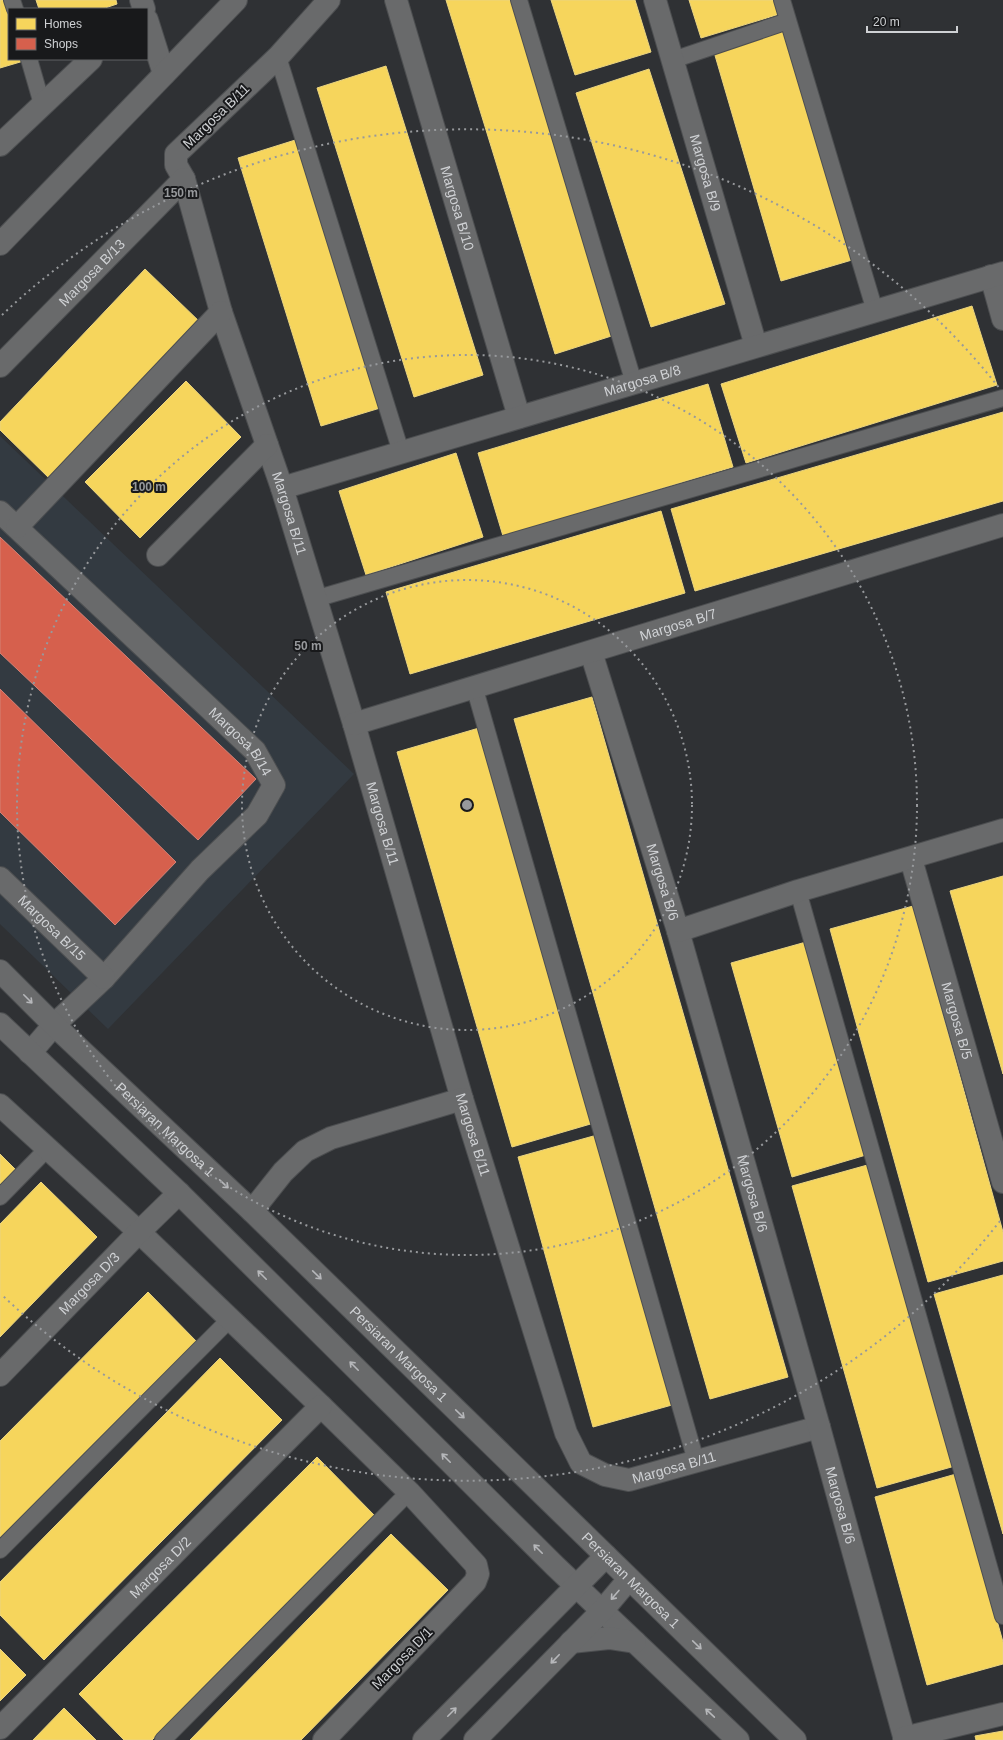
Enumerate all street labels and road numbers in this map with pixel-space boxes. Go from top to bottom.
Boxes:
street label: Margosa B/11 [179,80,253,152]
street label: Margosa B/9 [687,132,724,213]
street label: Margosa B/10 [437,164,477,252]
street label: Margosa B/13 [56,236,128,309]
street label: Margosa B/8 [602,361,683,400]
street label: Margosa B/11 [269,470,310,557]
street label: Margosa B/7 [638,605,719,644]
street label: Margosa B/14 [206,704,275,779]
street label: Margosa B/11 [363,780,402,867]
street label: Margosa B/6 [643,842,682,923]
street label: Margosa B/15 [15,892,89,964]
street label: Margosa B/5 [938,980,976,1061]
street label: Persiaran Margosa 1 [112,1079,218,1180]
street label: Margosa B/11 [453,1091,494,1178]
street label: Margosa B/6 [734,1153,771,1234]
street label: Margosa D/3 [56,1249,123,1318]
street label: Persiaran Margosa 1 [347,1303,451,1405]
street label: Margosa B/11 [630,1448,718,1487]
street label: Margosa B/6 [822,1465,859,1546]
street label: Persiaran Margosa 1 [579,1529,683,1631]
street label: Margosa D/2 [126,1533,194,1601]
street label: Margosa D/1 [368,1623,436,1692]

